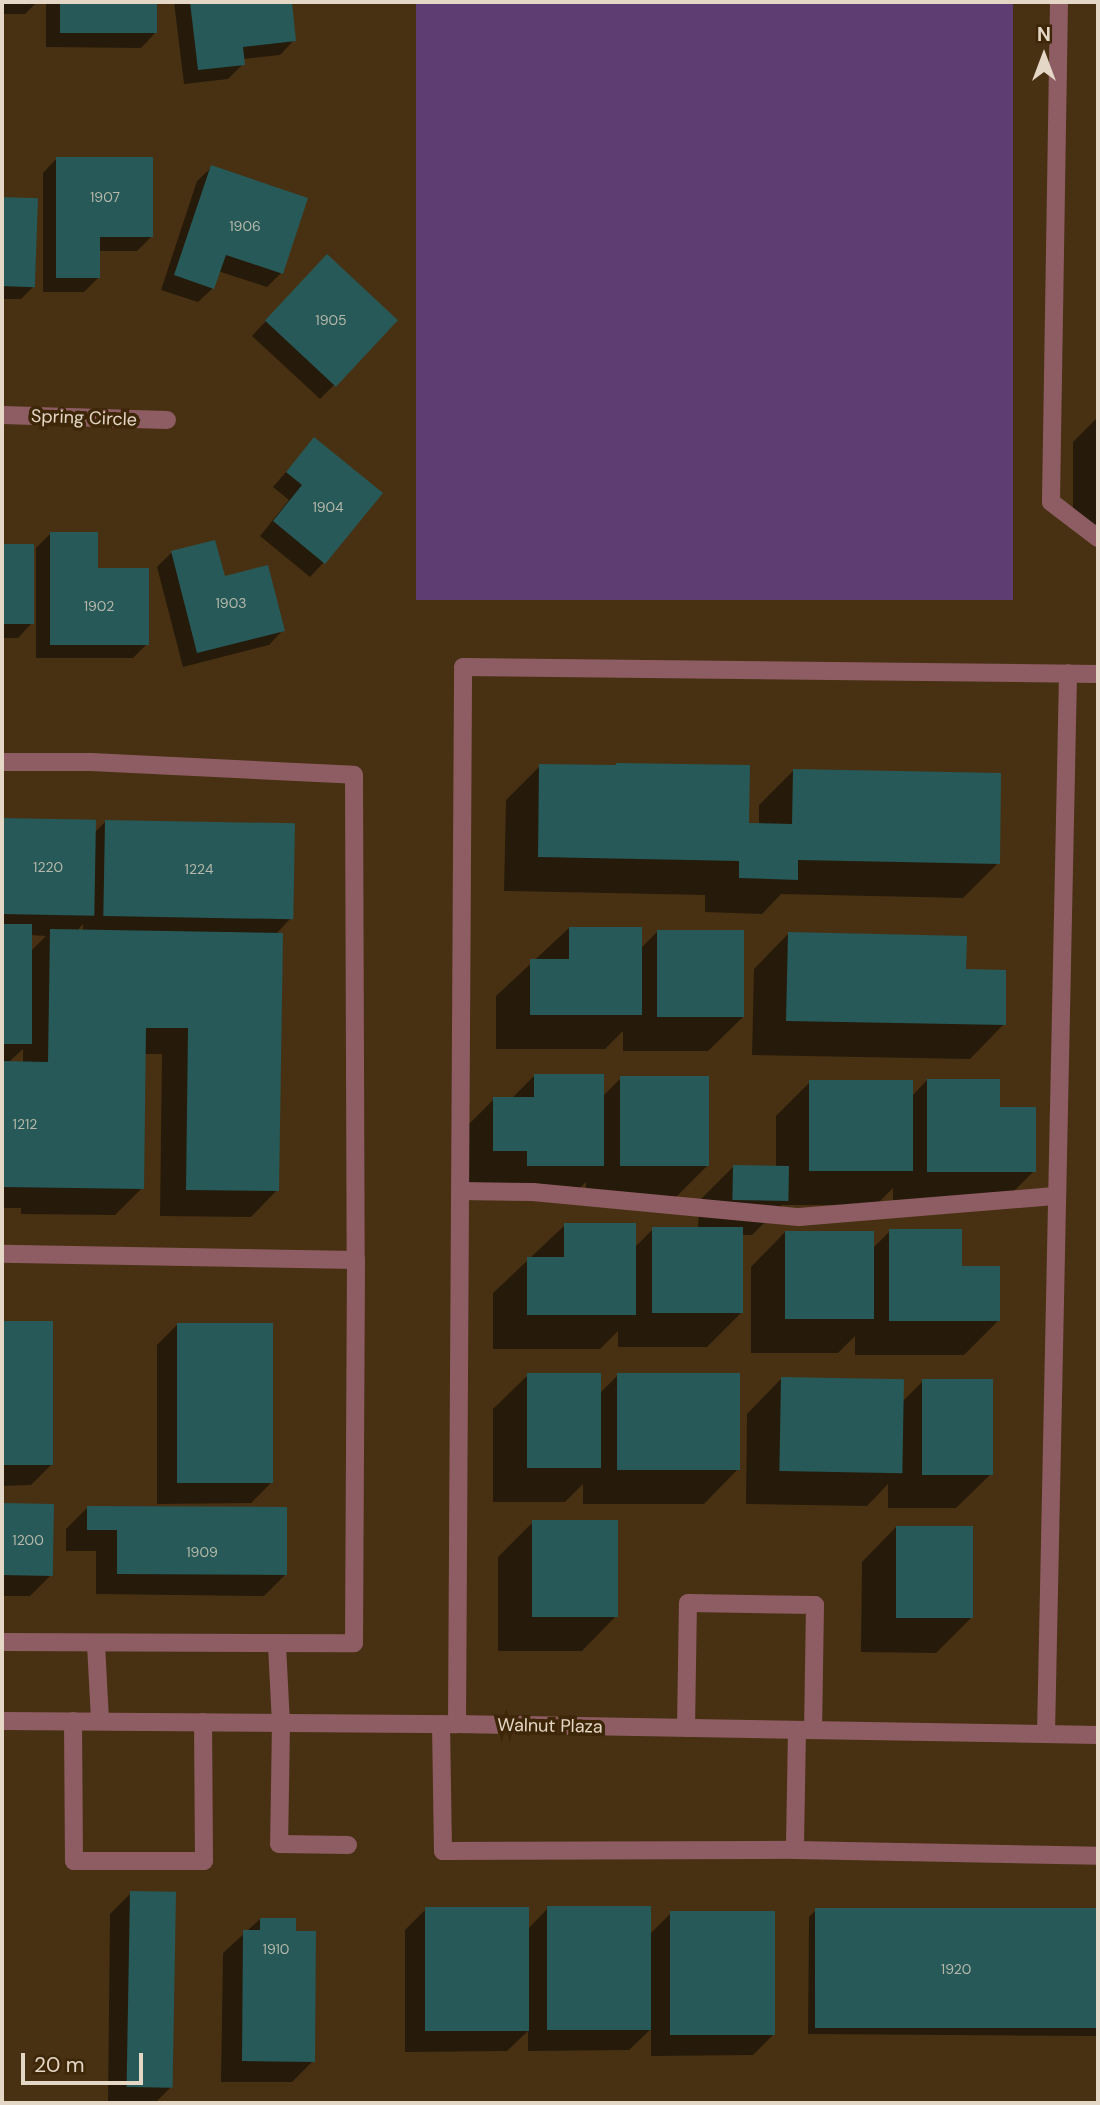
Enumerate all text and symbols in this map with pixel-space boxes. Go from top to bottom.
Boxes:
north arrow [1009,21,1079,91]
text: N [1037,22,1051,47]
house number: 1907 [90,189,120,205]
house number: 1906 [229,218,261,234]
house number: 1905 [315,312,347,328]
street label: Spring Circle [31,405,137,431]
house number: 1904 [312,499,344,515]
house number: 1903 [215,595,247,611]
house number: 1902 [84,598,114,614]
house number: 1220 [33,859,63,875]
house number: 1224 [185,861,213,877]
house number: 1212 [13,1116,37,1132]
house number: 1200 [12,1532,44,1548]
house number: 1909 [186,1544,218,1560]
street label: Walnut Plaza [497,1714,603,1738]
house number: 1910 [263,1941,289,1957]
house number: 1920 [941,1961,971,1977]
scale bar [24,2038,147,2082]
text: 20 m [34,2051,85,2079]

